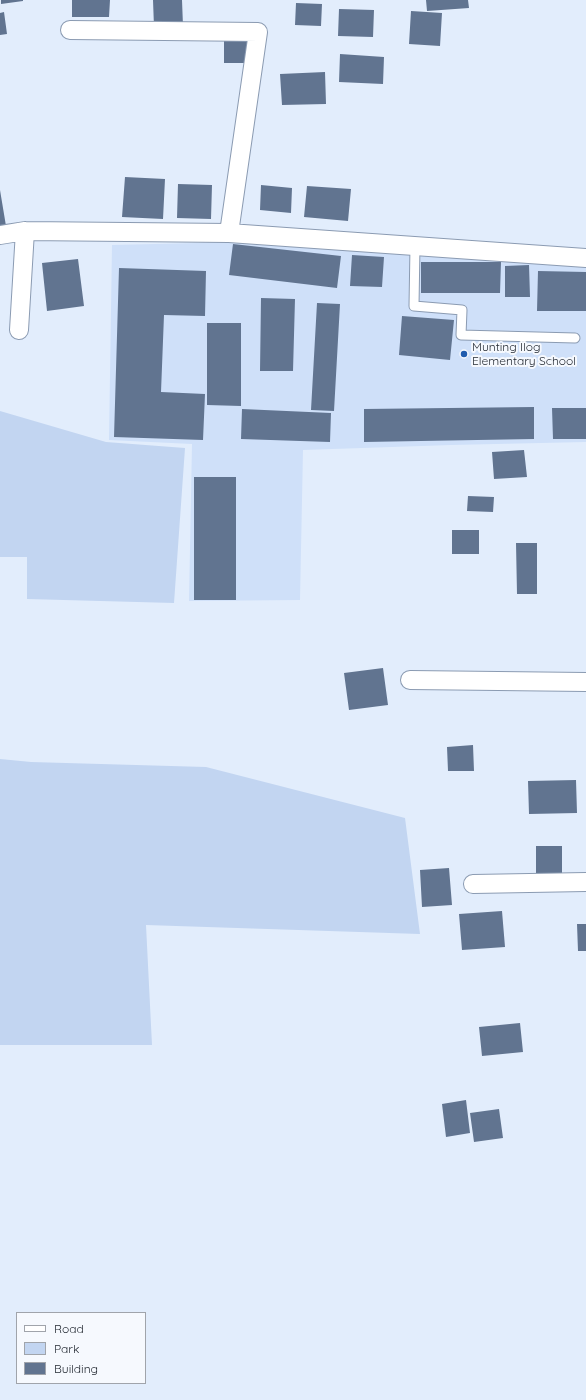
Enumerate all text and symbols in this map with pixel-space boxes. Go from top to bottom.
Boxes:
place label: Munting Ilog Elementary School [472,340,576,368]
marker: Munting Ilog Elementary School [459,349,469,359]
legend [16,1312,146,1384]
text: Road [54,1321,84,1336]
text: Park [54,1341,79,1356]
text: Building [54,1361,98,1376]

